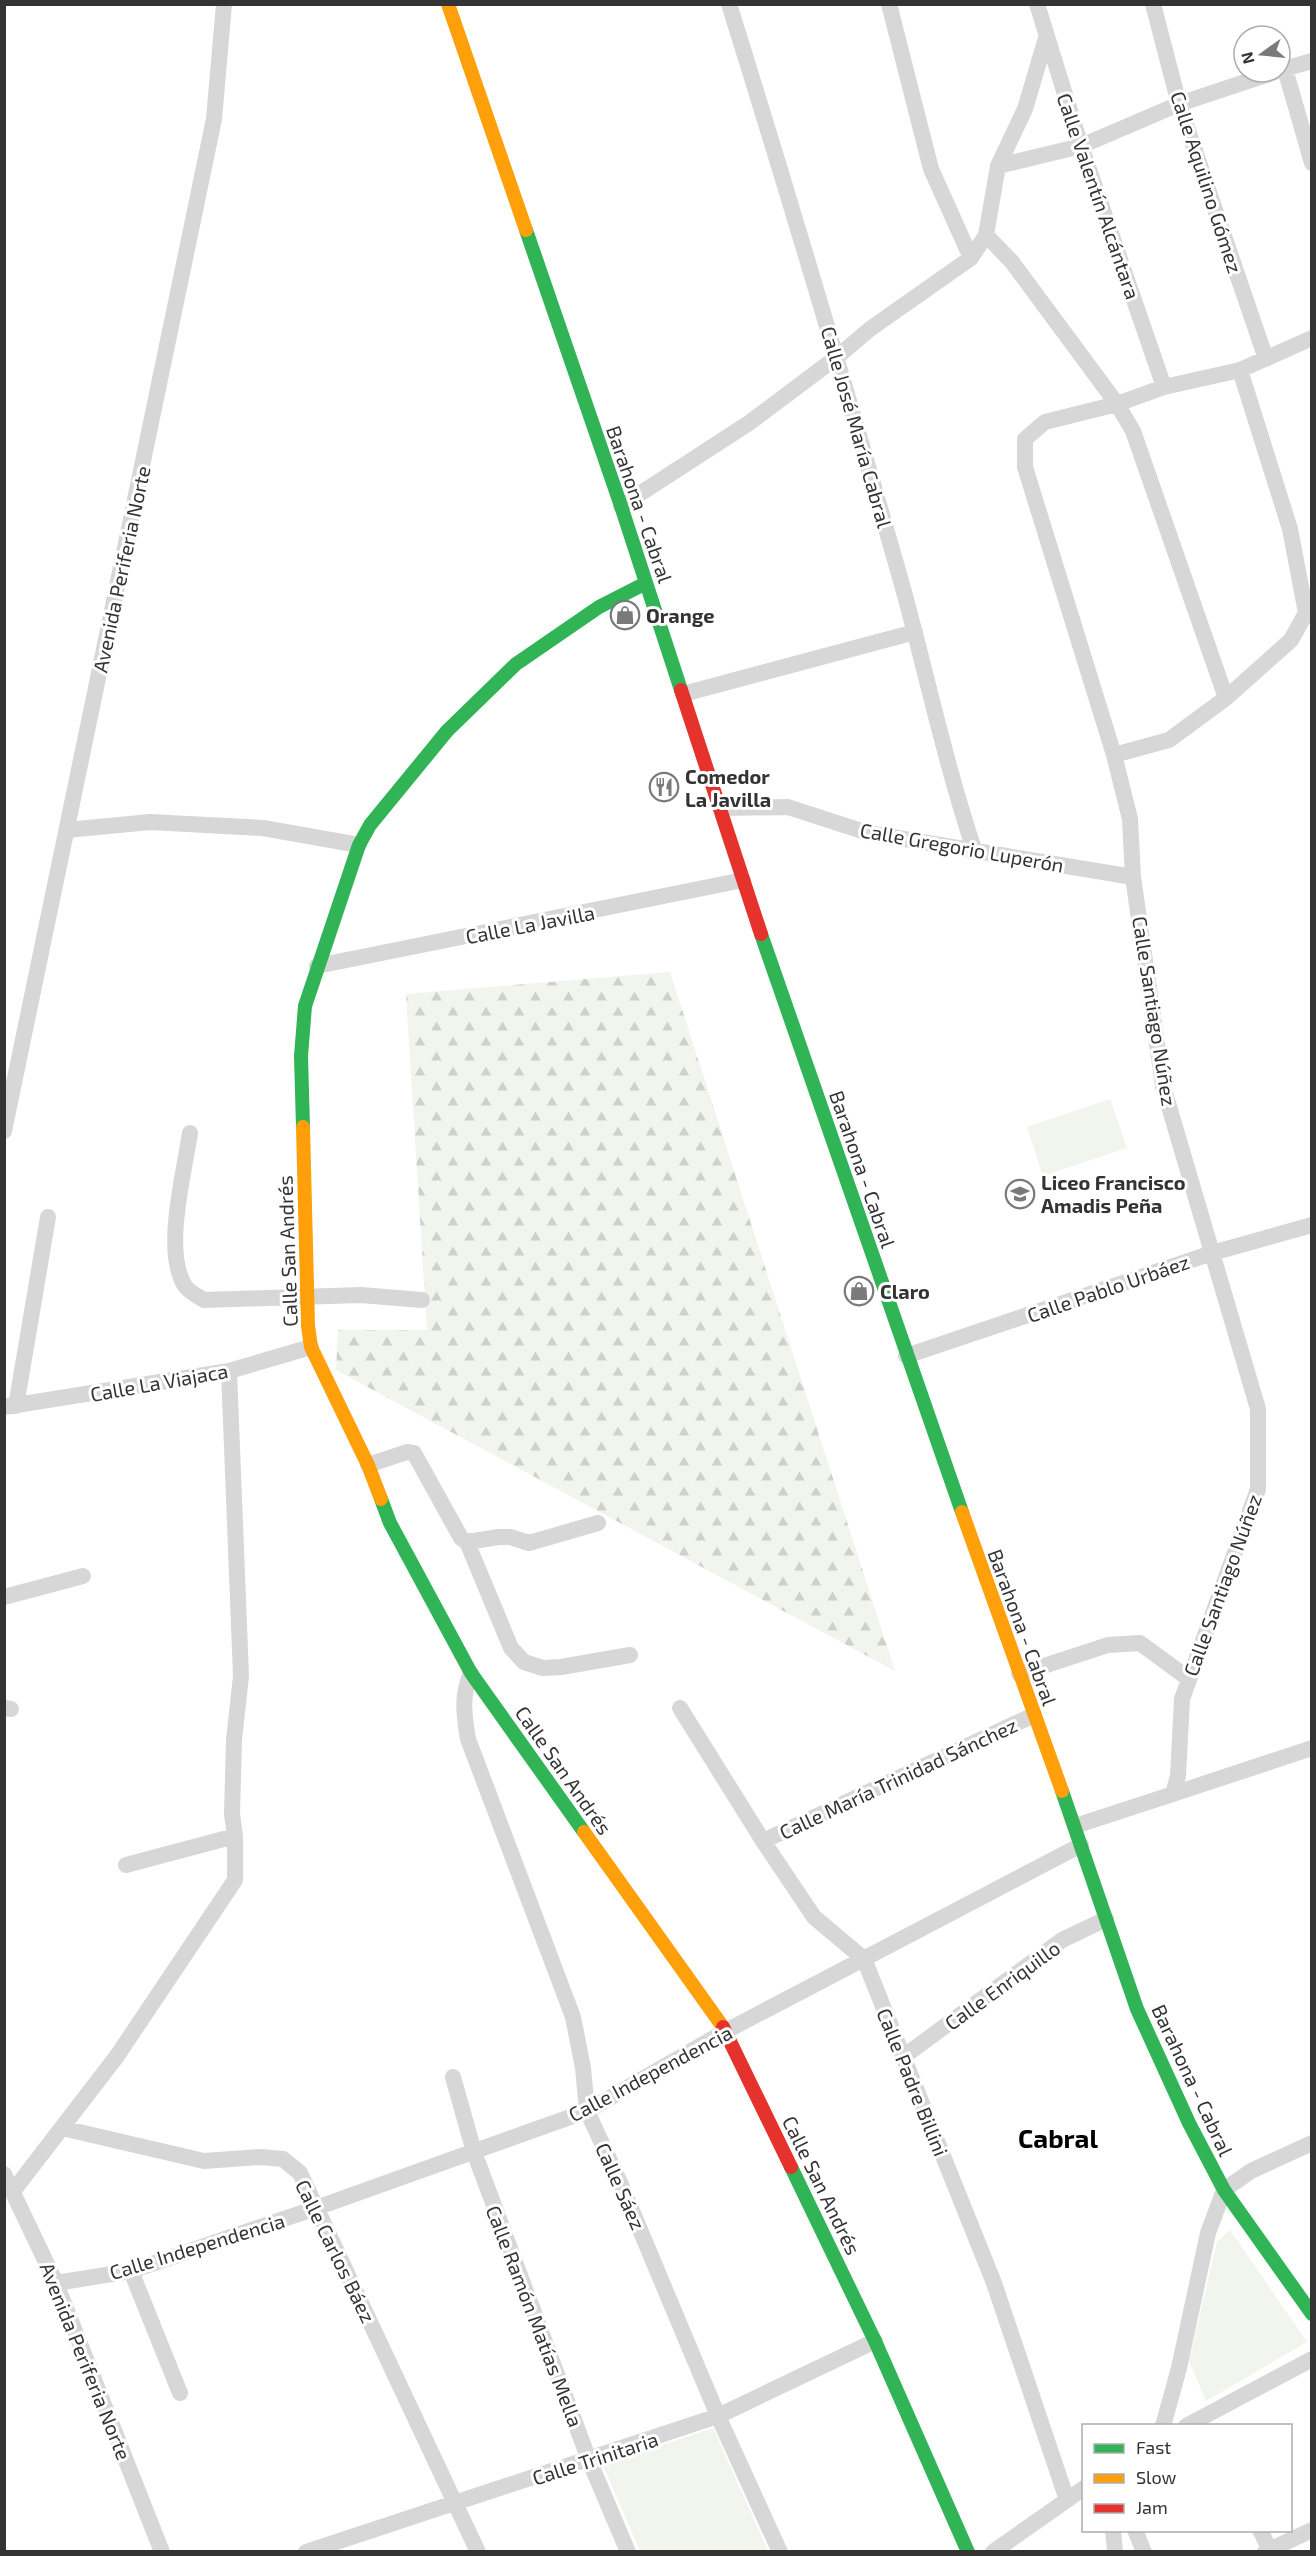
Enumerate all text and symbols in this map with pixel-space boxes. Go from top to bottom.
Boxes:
north arrow [1232,24,1292,84]
text: N [1236,50,1258,66]
street label: Calle Aquilino Gómez [1166,88,1248,276]
street label: Calle Valentín Alcántara [1052,90,1146,302]
street label: Calle José María Cabral [817,324,897,530]
street label: Barahona - Cabral [602,422,678,586]
street label: Avenida Periferia Norte [87,464,155,674]
shop icon: Orange [609,599,641,631]
place label: Orange [646,603,714,627]
place label: Comedor La Javilla [685,764,771,811]
restaurant icon: Comedor La Javilla [648,771,680,803]
street label: Calle Gregorio Luperón [858,817,1066,877]
street label: Calle La Javilla [463,900,597,948]
street label: Calle Santiago Núñez [1128,914,1182,1108]
street label: Barahona - Cabral [825,1087,901,1251]
place label: Liceo Francisco Amadis Peña [1041,1170,1186,1217]
street label: Calle San Andrés [272,1175,302,1327]
school or university icon: Liceo Francisco Amadis Peña [1004,1178,1036,1210]
street label: Calle Pablo Urbáez [1024,1249,1192,1327]
shop icon: Claro [843,1275,875,1307]
place label: Claro [880,1279,930,1303]
street label: Calle La Viajaca [88,1358,230,1406]
street label: Calle Santiago Núñez [1178,1491,1266,1679]
street label: Barahona - Cabral [984,1546,1062,1708]
street label: Calle San Andrés [511,1701,617,1839]
street label: Calle María Trinidad Sánchez [775,1712,1021,1844]
street label: Calle Enriquillo [940,1935,1064,2035]
street label: Barahona - Cabral [1147,2000,1239,2160]
street label: Calle Padre Billini [872,2005,954,2159]
street label: Calle Independencia [564,2020,736,2126]
street label: Calle San Andrés [778,2112,866,2258]
district label: Cabral [1018,2122,1098,2153]
street label: Calle Sáez [591,2139,651,2233]
street label: Calle Carlos Báez [291,2176,381,2326]
street label: Calle Ramón Matías Mella [482,2202,588,2430]
street label: Calle Independencia [106,2208,288,2284]
street label: Avenida Periferia Norte [35,2259,137,2463]
legend [1082,2424,1292,2532]
street label: Calle Trinitaria [529,2426,661,2490]
text: Fast [1136,2436,1171,2458]
text: Slow [1136,2466,1177,2488]
text: Jam [1136,2496,1168,2518]

